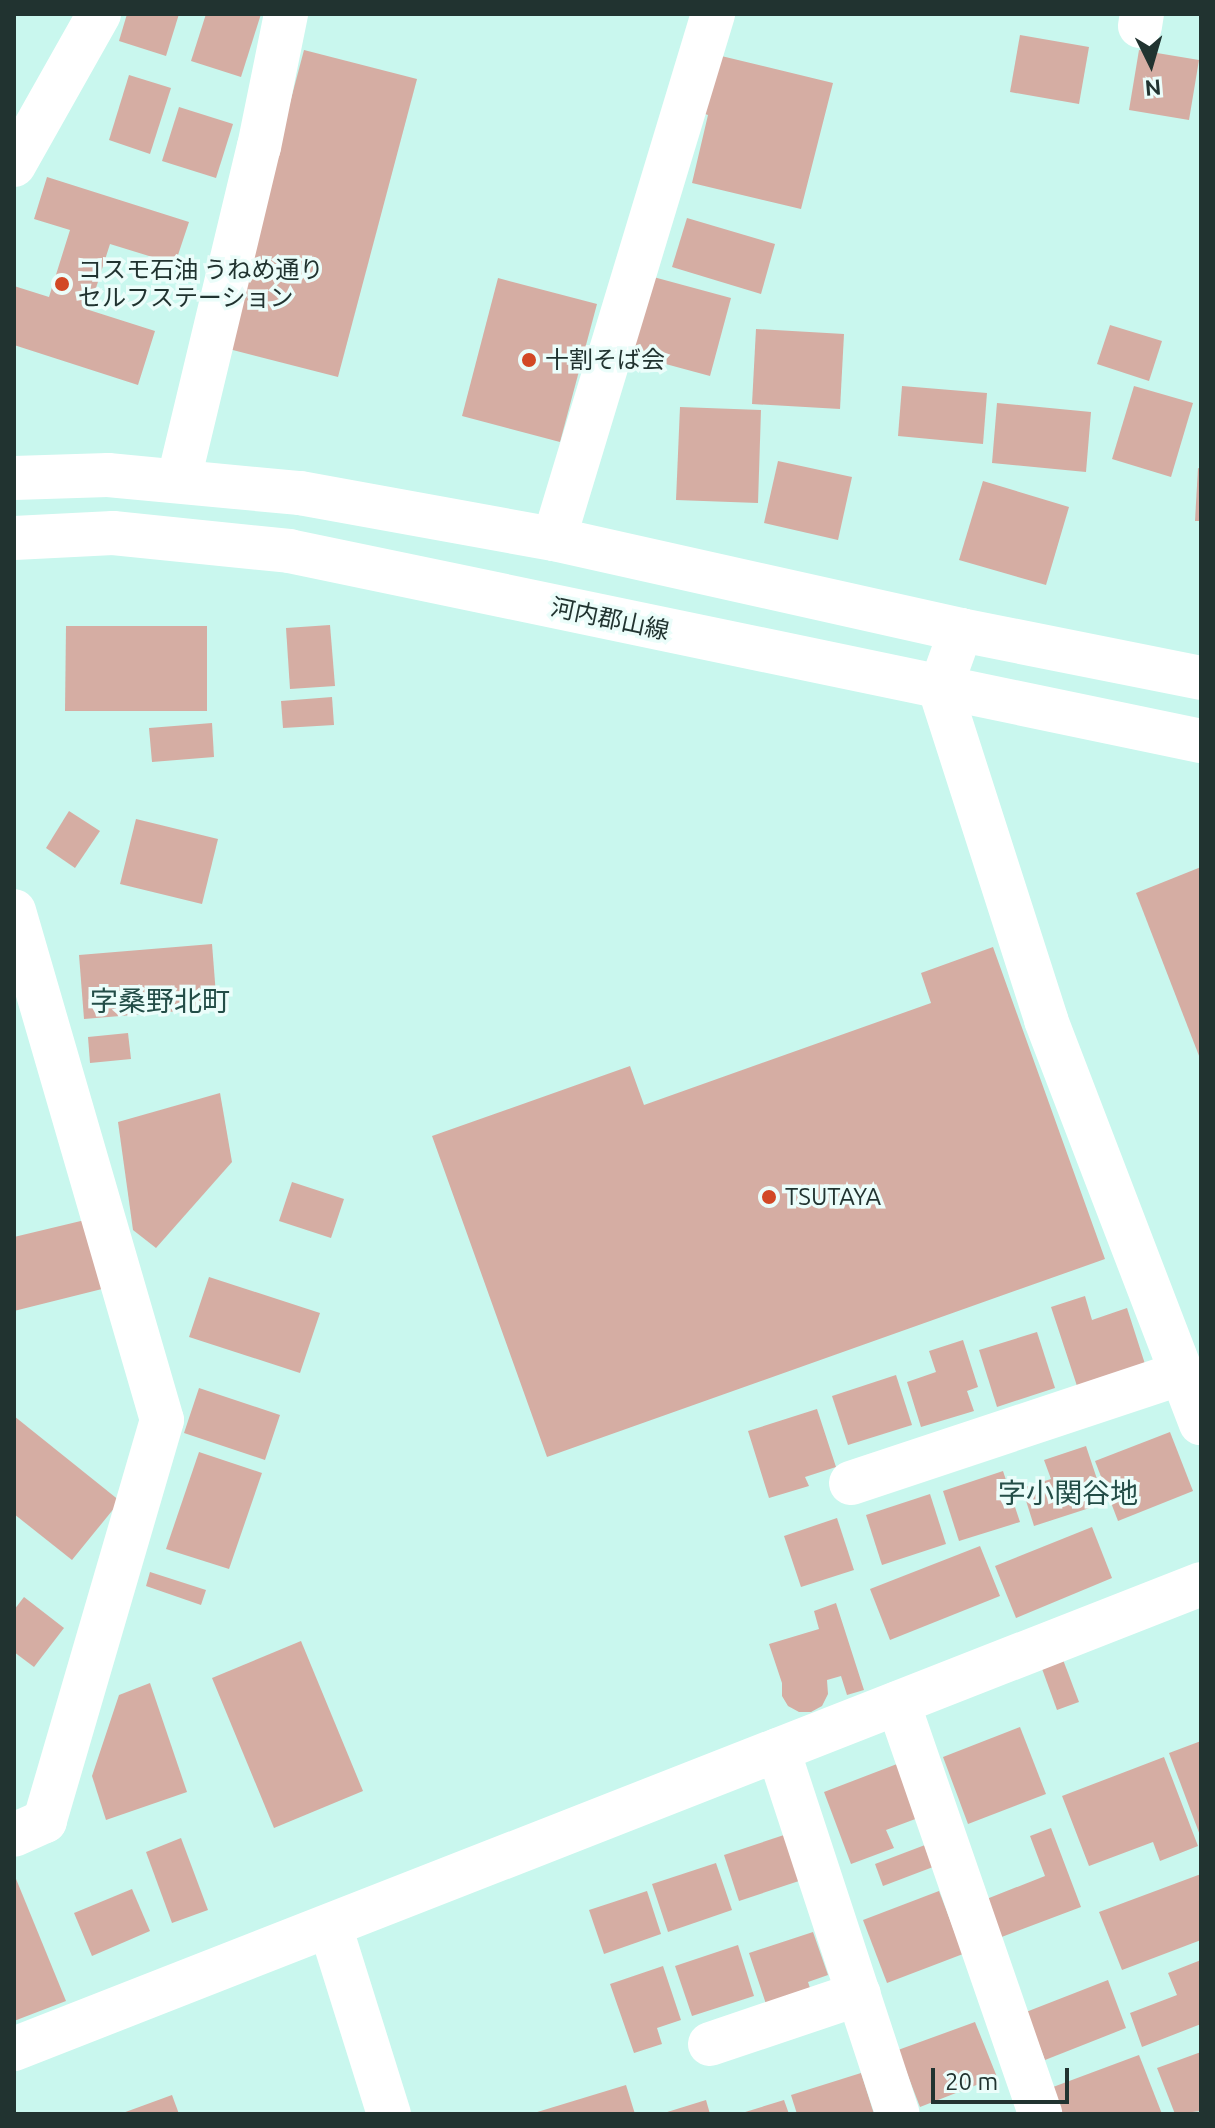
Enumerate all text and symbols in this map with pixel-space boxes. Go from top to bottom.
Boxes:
north arrow [1111,24,1191,104]
text: N [1144,75,1162,102]
place label: コスモ石油 うねめ通り セルフステーション [78,256,323,312]
marker: コスモ石油 うねめ通り セルフステーション [53,275,71,293]
place label: 十割そば会 [545,346,665,374]
marker: 十割そば会 [520,351,538,369]
street label: 河内郡山線 [548,592,672,646]
district label: 字桑野北町 [90,984,230,1018]
place label: TSUTAYA [785,1183,881,1211]
marker: TSUTAYA [760,1188,778,1206]
district label: 字小関谷地 [998,1476,1138,1510]
scale bar [935,2052,1073,2102]
text: 20 m [945,2068,998,2095]

